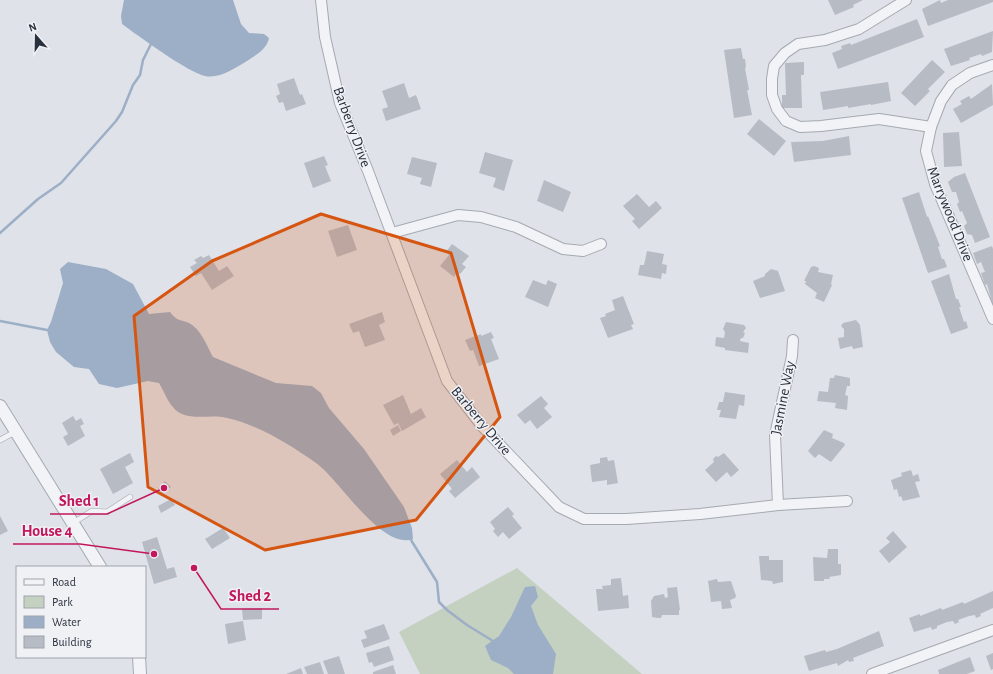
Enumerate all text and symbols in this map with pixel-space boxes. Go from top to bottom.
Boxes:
north arrow [16,16,56,56]
text: N [27,21,38,34]
street label: Barberry Drive [331,85,373,169]
street label: Marrywood Drive [924,164,976,264]
street label: Jasmine Way [768,359,798,436]
street label: Barberry Drive [448,384,514,458]
callout: Shed 1 [50,486,107,514]
text: Shed 1 [59,493,99,509]
callout: House 4 [13,516,80,544]
text: House 4 [21,523,73,539]
legend [16,566,146,658]
text: Road [52,576,76,588]
callout: Shed 2 [221,581,279,609]
text: Shed 2 [229,588,272,604]
text: Park [52,596,73,608]
text: Water [52,616,81,628]
text: Building [52,636,92,648]

